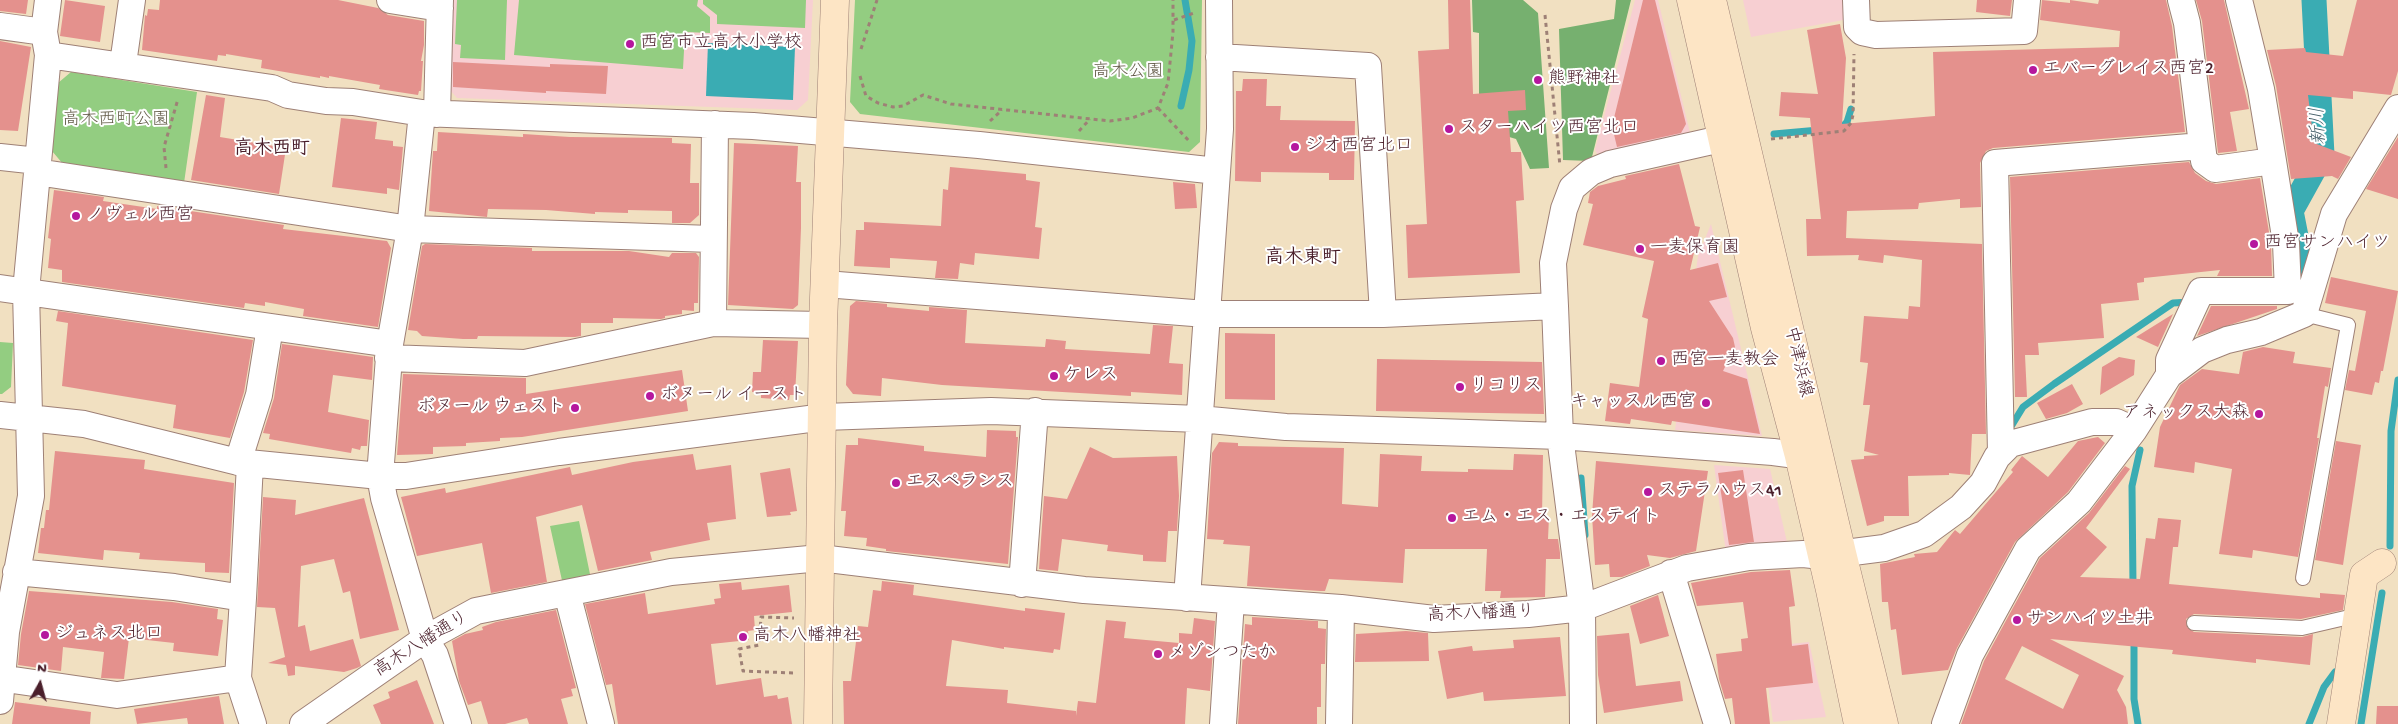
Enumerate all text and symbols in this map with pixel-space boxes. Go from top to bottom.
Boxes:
place label: 西宮市立高木小学校 [640,33,802,55]
marker: 西宮市立高木小学校 [624,38,636,50]
place label: エバーグレイス西宮2 [2043,59,2214,81]
park label: 高木公園 [1092,62,1164,84]
marker: エバーグレイス西宮2 [2027,64,2039,76]
place label: 熊野神社 [1548,69,1620,91]
marker: 熊野神社 [1532,74,1544,86]
water label: 新川 [2308,106,2332,146]
park label: 高木西町公園 [62,110,170,132]
place label: スターハイツ西宮北口 [1459,118,1639,140]
marker: スターハイツ西宮北口 [1443,123,1455,135]
place label: ジオ西宮北口 [1305,136,1413,158]
district label: 高木西町 [234,139,310,161]
marker: ジオ西宮北口 [1289,141,1301,153]
place label: ノヴェル西宮 [86,205,194,227]
marker: ノヴェル西宮 [70,210,82,222]
place label: 西宮サンハイツ [2264,233,2390,255]
place label: 一麦保育園 [1650,238,1740,260]
marker: 西宮サンハイツ [2248,238,2260,250]
marker: 一麦保育園 [1634,243,1646,255]
district label: 高木東町 [1265,248,1341,270]
street label: 中津浜線 [1778,324,1816,400]
place label: 西宮一麦教会 [1671,350,1779,372]
marker: 西宮一麦教会 [1655,355,1667,367]
place label: ケレス [1064,365,1118,387]
marker: ケレス [1048,370,1060,382]
place label: リコリス [1470,376,1542,398]
marker: リコリス [1454,381,1466,393]
place label: ボヌール イースト [660,385,807,407]
marker: ボヌール イースト [644,390,656,402]
place label: キャッスル西宮 [1570,392,1696,414]
place label: ボヌール ウェスト [417,397,565,419]
marker: キャッスル西宮 [1700,397,1712,409]
marker: ボヌール ウェスト [569,402,581,414]
place label: アネックス大森 [2123,403,2249,425]
marker: アネックス大森 [2253,408,2265,420]
place label: エスペランス [906,472,1014,494]
marker: エスペランス [890,477,902,489]
place label: ステラハウス41 [1658,481,1782,503]
marker: ステラハウス41 [1642,486,1654,498]
place label: エム・エス・エステイト [1462,507,1660,529]
marker: エム・エス・エステイト [1446,512,1458,524]
street label: 高木八幡通り [1427,602,1535,628]
street label: 高木八幡通り [370,607,474,683]
place label: サンハイツ土井 [2027,609,2153,631]
marker: サンハイツ土井 [2011,614,2023,626]
place label: ジュネス北口 [55,624,163,646]
place label: 高木八幡神社 [753,626,861,648]
marker: ジュネス北口 [39,629,51,641]
marker: 高木八幡神社 [737,631,749,643]
place label: メゾンつたか [1168,643,1276,665]
marker: メゾンつたか [1152,648,1164,660]
north arrow [15,659,65,709]
text: N [36,660,47,678]

